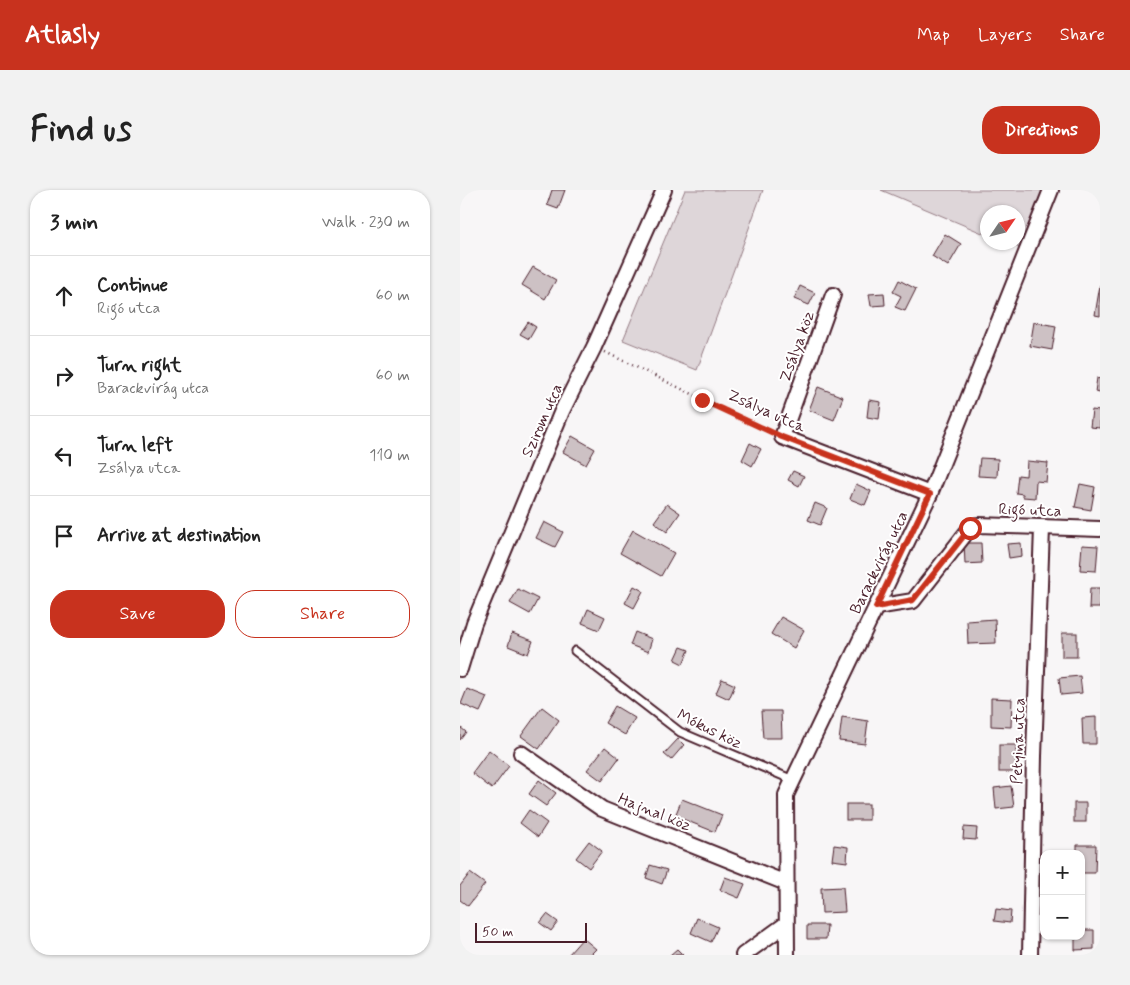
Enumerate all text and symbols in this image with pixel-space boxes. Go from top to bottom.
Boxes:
text: Atlasly [25,20,100,51]
text: Map [917,23,950,47]
text: Layers [978,23,1032,47]
text: Share [1060,23,1105,47]
button: Directions [982,106,1100,154]
text: Find us [30,107,132,153]
north arrow [980,205,1025,250]
text: 3 min [50,209,98,237]
text: Walk · 230 m [322,212,410,233]
text: Continue [97,273,168,298]
icon: ahead [50,282,78,310]
text: 60 m [376,285,410,306]
text: Rigó utca [97,298,160,319]
street label: Zsálya köz [775,308,820,385]
text: Turn right [97,353,181,378]
icon: right [50,362,78,390]
text: 60 m [376,365,410,386]
text: Barackvirág utca [97,378,209,399]
street label: Szirom utca [517,380,568,461]
street label: Zsálya utca [724,385,809,438]
route end [691,389,714,412]
text: Turn left [97,433,173,458]
icon: left [50,442,78,470]
text: 110 m [369,445,410,466]
text: Zsálya utca [97,458,180,479]
street label: Rigó utca [998,499,1062,523]
street label: Barackvirág utca [845,508,913,618]
route start [959,517,982,540]
icon: arrive [50,522,78,550]
text: Arrive at destination [97,523,261,548]
button: Save [50,590,225,638]
button: Share [235,590,410,638]
street label: Petyina utca [1006,697,1031,785]
street label: Mókus köz [673,705,745,754]
street label: Hajnal köz [615,788,694,837]
map controls [1040,850,1085,940]
button: + [1040,850,1085,895]
button: − [1040,895,1085,940]
scale bar [475,920,588,943]
text: 50 m [482,923,513,941]

